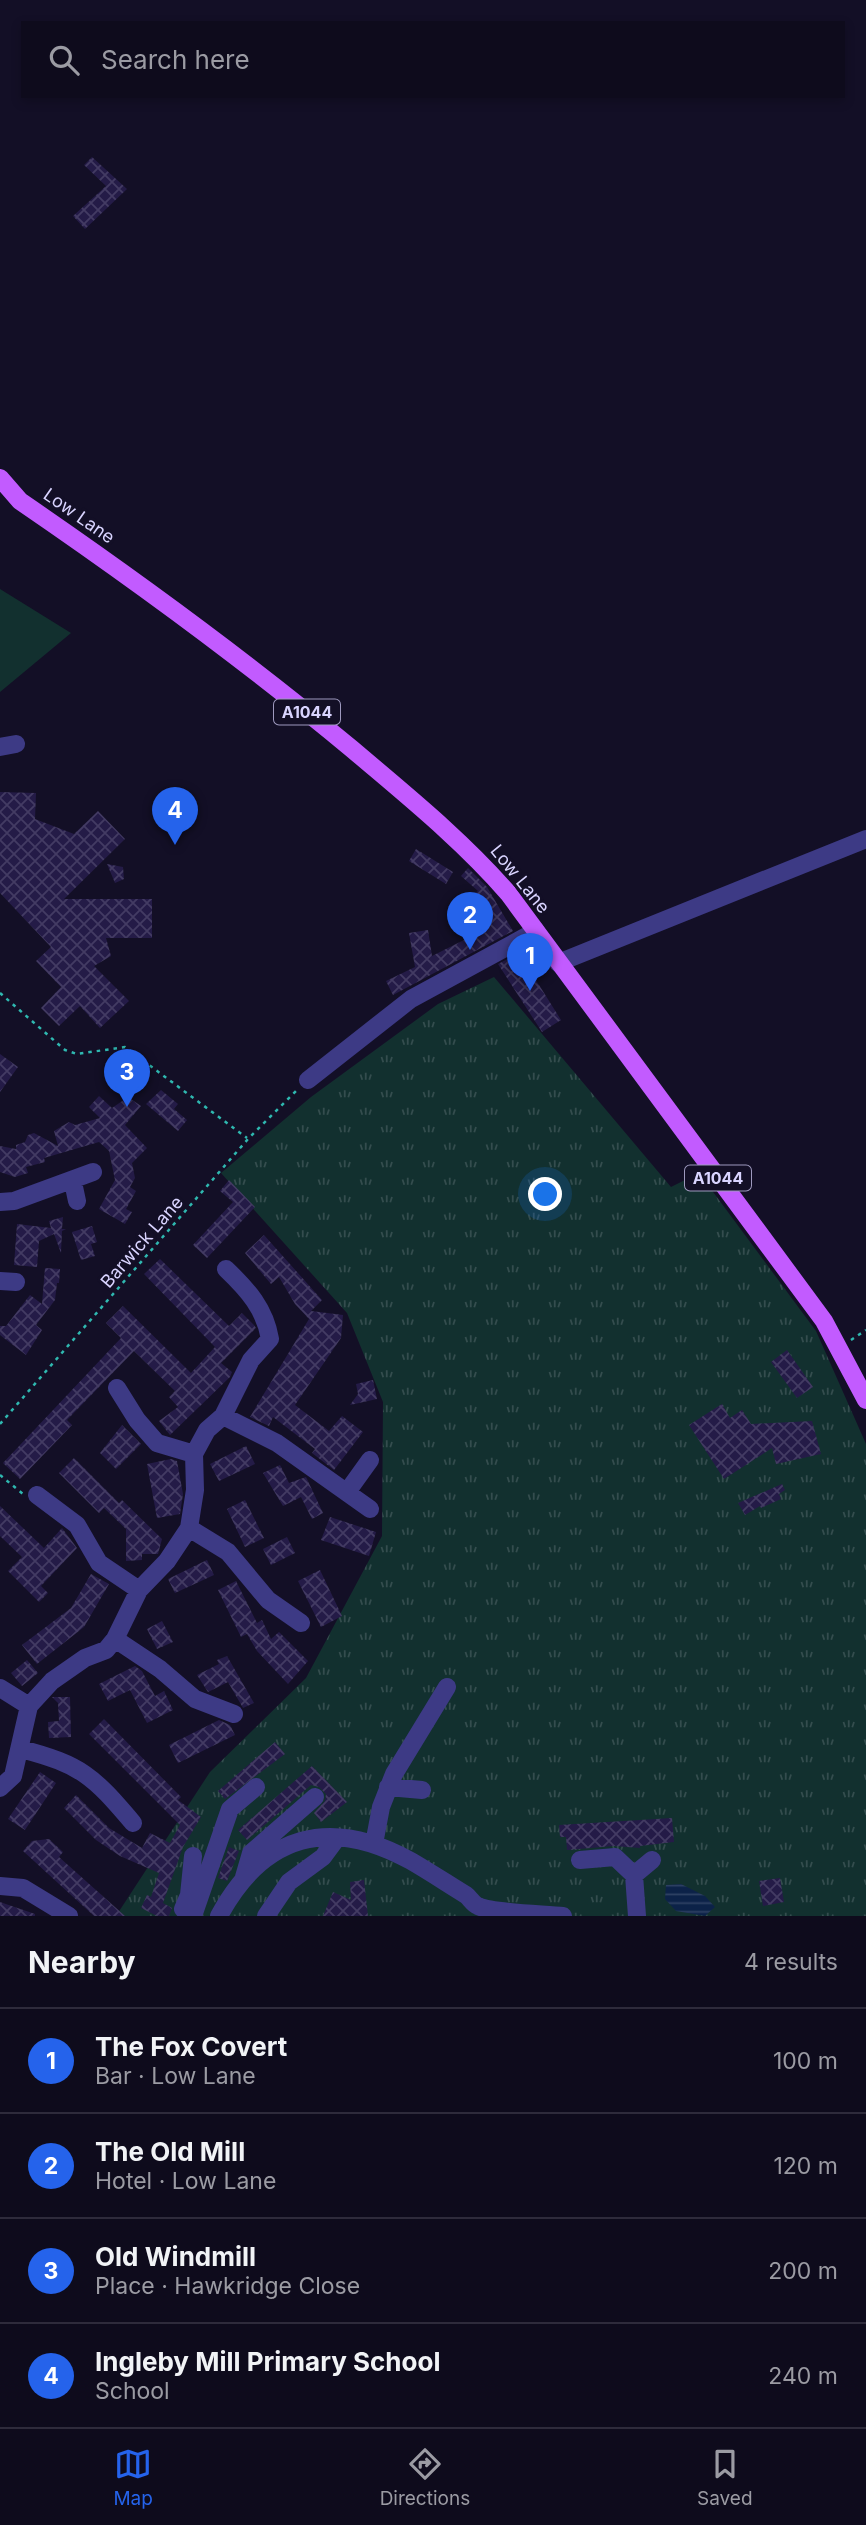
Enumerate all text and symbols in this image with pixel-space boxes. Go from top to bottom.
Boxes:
search box [21,21,845,98]
icon: search [45,41,83,79]
text: Search here [101,44,250,75]
street label: Low Lane [40,484,119,548]
road number: A1044 [274,699,340,724]
pin: 4 [152,787,198,845]
street label: Low Lane [486,840,554,917]
pin: 2 [447,892,493,950]
pin: 1 [507,933,553,991]
pin: 3 [104,1049,150,1107]
road number: A1044 [685,1166,751,1190]
your location [528,1177,562,1211]
street label: Barwick Lane [96,1192,187,1292]
text: Nearby [28,1944,136,1980]
text: 4 results [744,1948,838,1976]
text: The Fox Covert [95,2031,287,2062]
text: 1 [46,2047,56,2075]
text: 100 m [773,2047,838,2075]
text: Bar · Low Lane [95,2062,256,2090]
text: The Old Mill [95,2136,245,2167]
text: 2 [44,2152,58,2180]
text: 120 m [773,2152,838,2180]
text: Hotel · Low Lane [95,2167,276,2195]
text: Old Windmill [95,2241,256,2272]
text: 3 [44,2257,58,2285]
text: 200 m [768,2257,838,2285]
text: Place · Hawkridge Close [95,2272,360,2300]
text: Ingleby Mill Primary School [95,2346,440,2377]
text: 4 [43,2362,59,2390]
text: 240 m [768,2362,838,2390]
text: School [95,2377,170,2405]
tab: Map [113,2445,153,2510]
tab: Directions [380,2445,470,2510]
tab: Saved [697,2445,753,2510]

